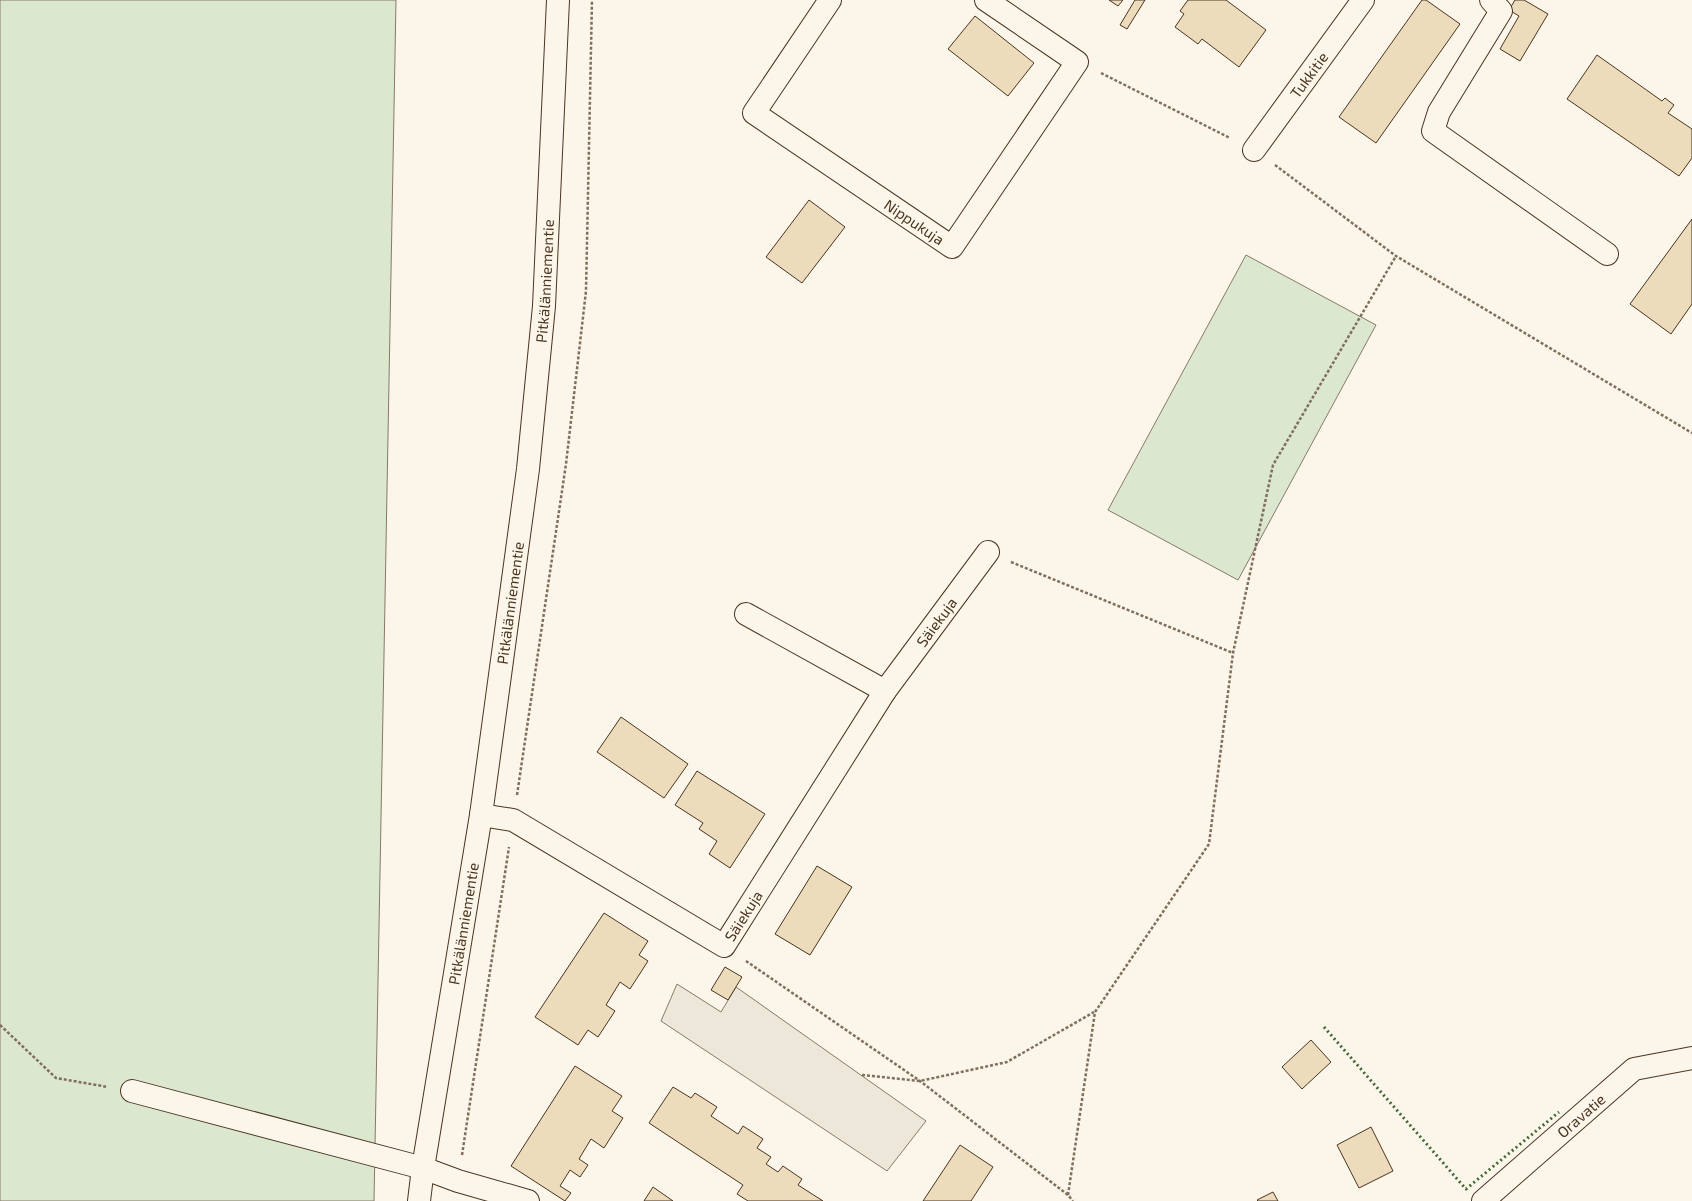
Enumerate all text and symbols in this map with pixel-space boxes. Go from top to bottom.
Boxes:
street label: Tukkitie [1286,48,1331,101]
street label: Nippukuja [881,195,948,248]
street label: Pitkälänniementie [531,219,557,343]
street label: Pitkälänniementie [493,540,527,665]
street label: Säiekuja [912,594,960,650]
street label: Pitkälänniementie [444,861,482,986]
street label: Säiekuja [720,887,766,944]
street label: Oravatie [1553,1090,1609,1141]

